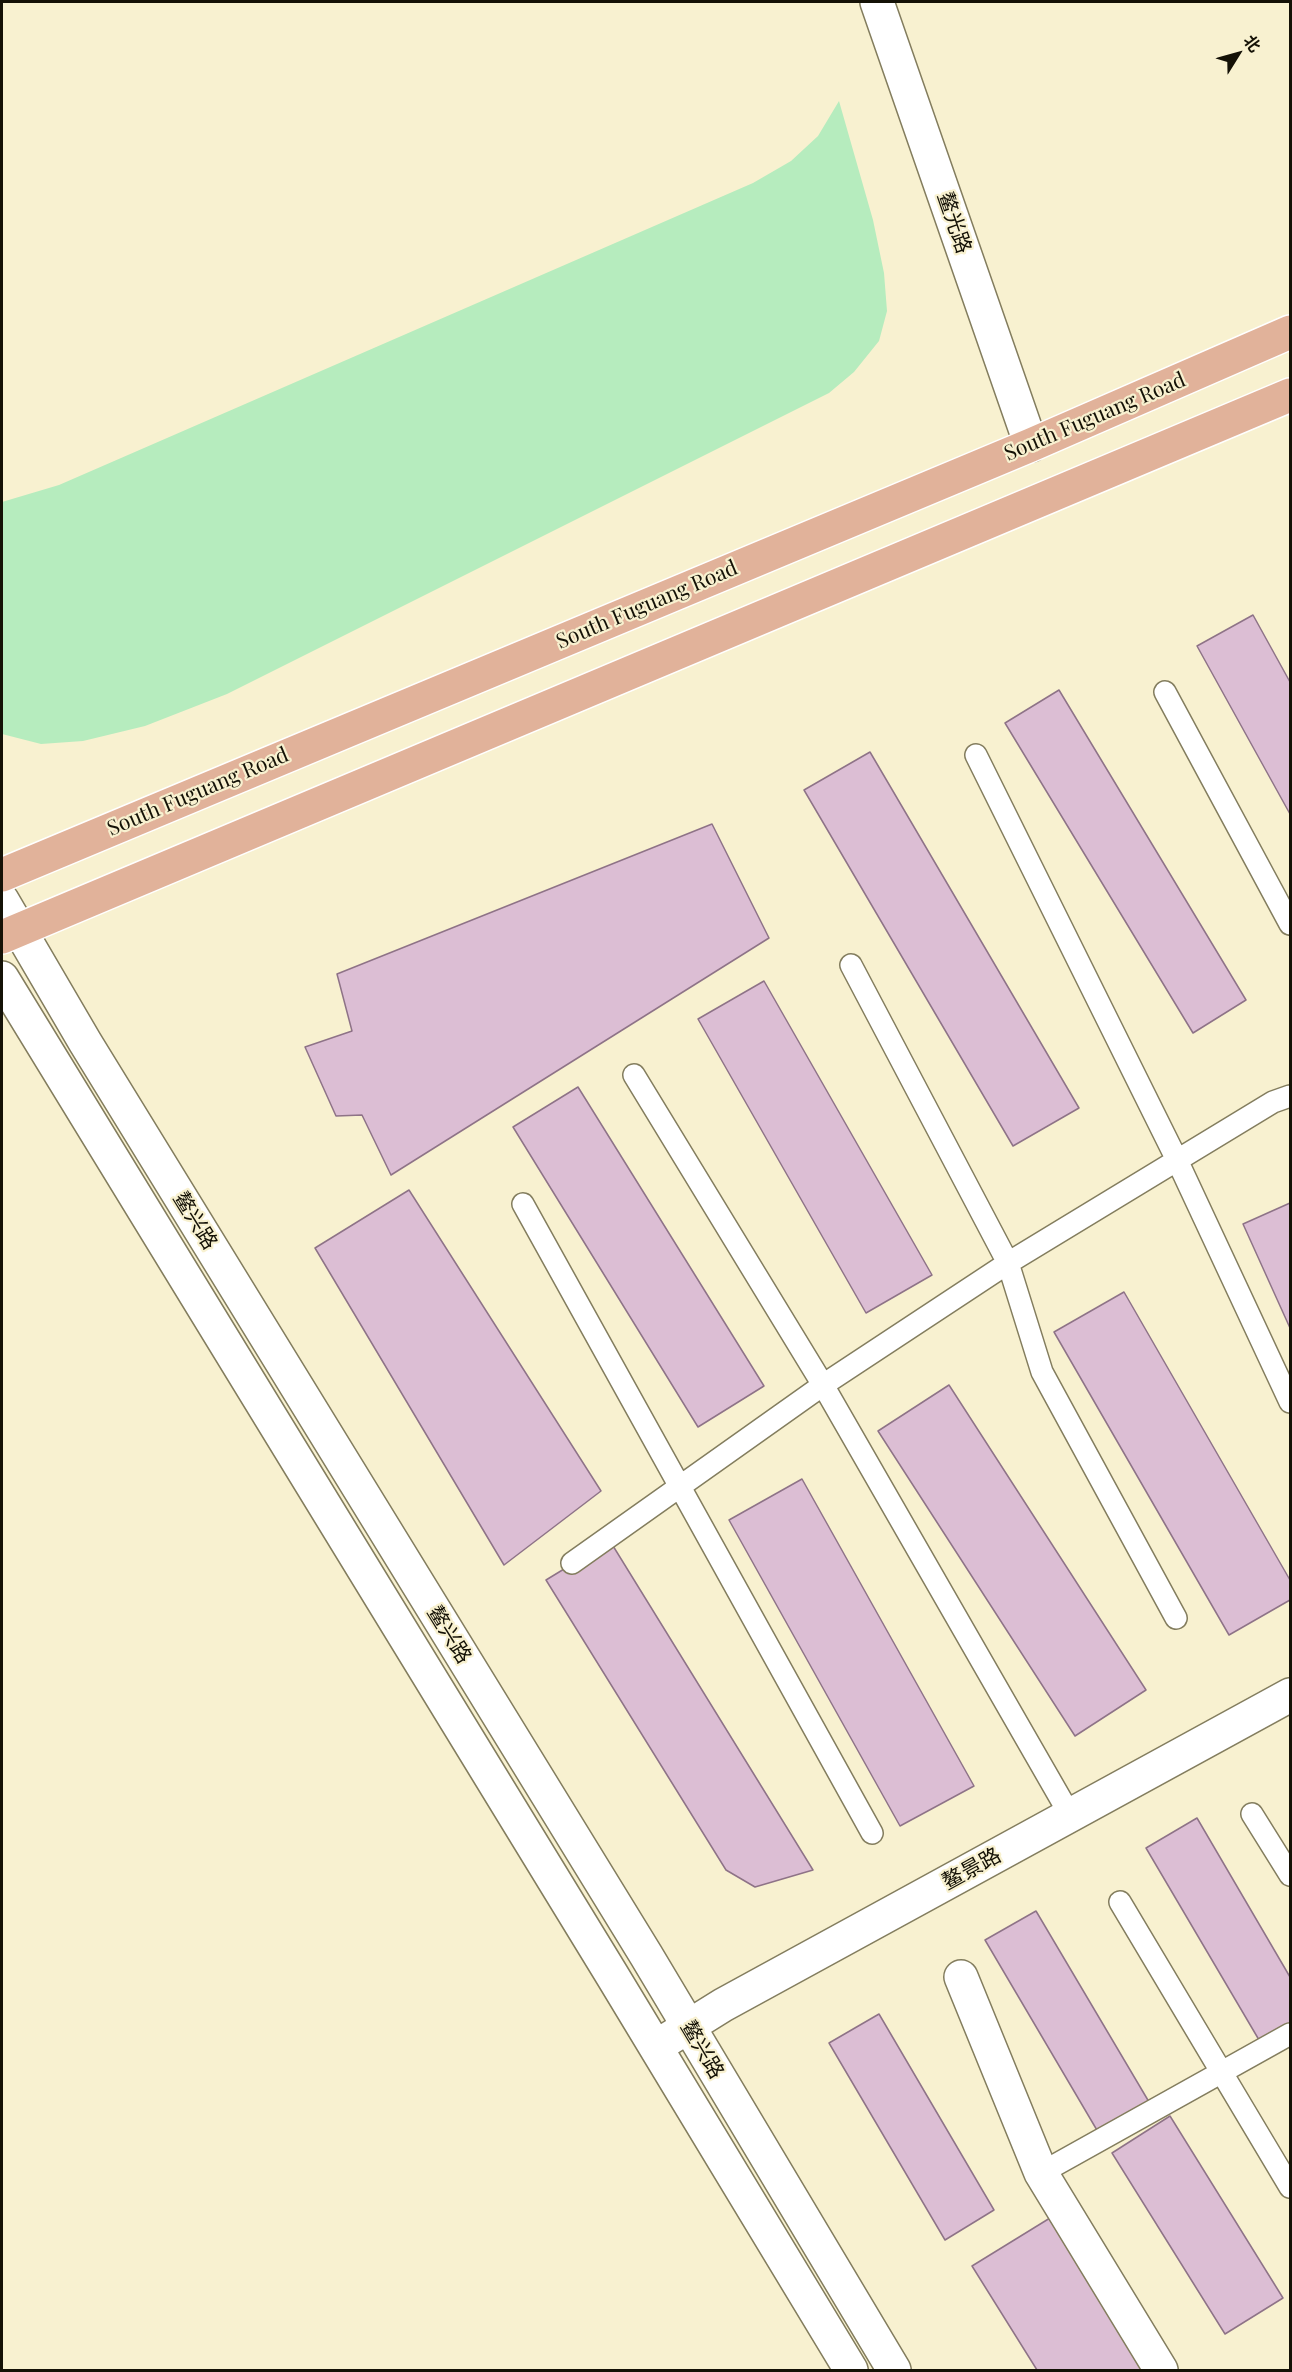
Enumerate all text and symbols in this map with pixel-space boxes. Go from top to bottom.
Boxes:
north arrow [1208,24,1268,84]
text: 北 [1240,30,1266,56]
street label: 鳌光路 [932,189,976,257]
street label: South Fuguang Road [1001,367,1189,467]
street label: South Fuguang Road [553,555,741,655]
street label: South Fuguang Road [104,742,292,842]
street label: 鳌兴路 [168,1188,222,1254]
street label: 鳌兴路 [422,1602,476,1668]
street label: 鳌景路 [938,1843,1006,1895]
street label: 鳌兴路 [675,2017,729,2083]

